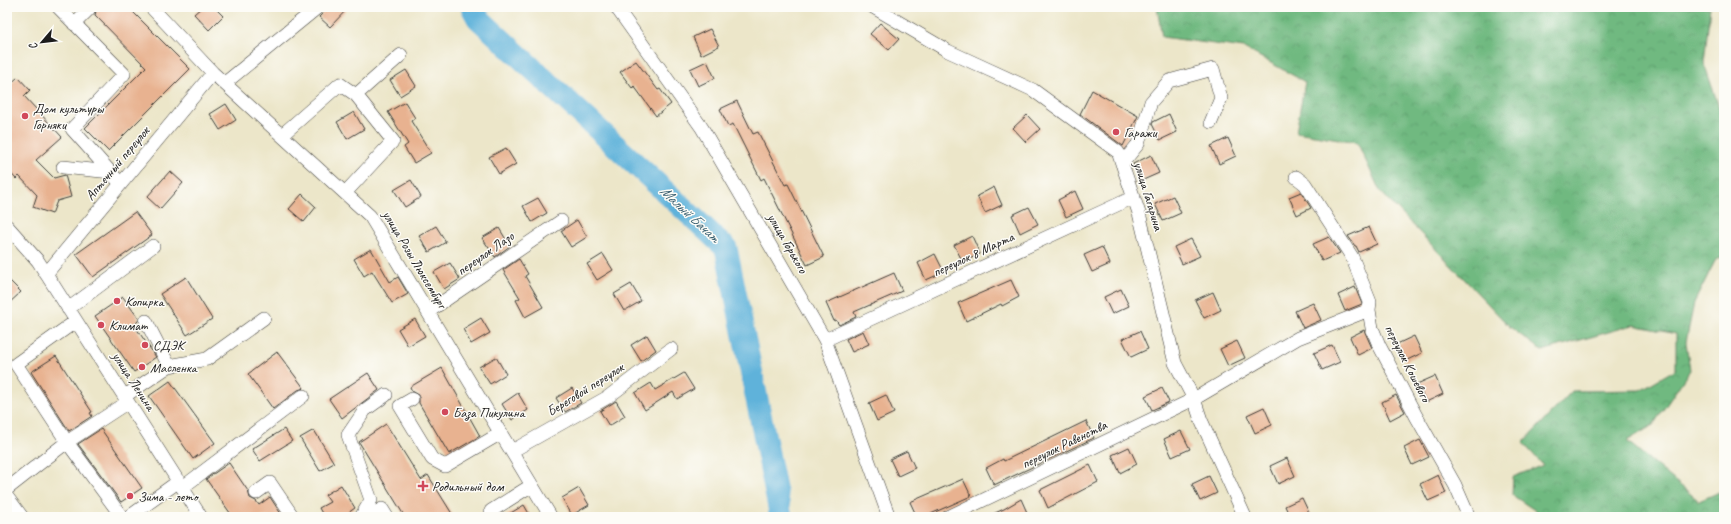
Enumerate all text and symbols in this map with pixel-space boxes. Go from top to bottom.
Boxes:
north arrow [22,22,62,62]
text: С [25,40,41,52]
place label: Дом культуры Горняки [33,100,105,133]
marker: Дом культуры Горняки [20,111,30,121]
street label: Аптечный переулок [82,122,154,204]
place label: Гаражи [1124,124,1159,141]
marker: Гаражи [1111,127,1121,137]
street label: улица Гагарина [1130,159,1167,233]
water label: Малый Бачат [656,182,725,248]
street label: улица Розы Люксембург [378,207,452,313]
street label: улица Горького [763,209,812,277]
street label: переулок Лазо [454,227,518,279]
street label: переулок 8 Марта [930,228,1018,281]
place label: Копирка [125,293,165,310]
marker: Копирка [112,296,122,306]
place label: Климат [109,317,149,334]
marker: Климат [96,320,106,330]
street label: переулок Кошевого [1381,322,1435,406]
place label: СДЭК [153,337,187,354]
marker: СДЭК [140,340,150,350]
street label: улица Ленина [108,348,160,415]
street label: Береговой переулок [544,358,628,420]
place label: Масленка [150,359,198,376]
marker: Масленка [137,362,147,372]
place label: База Пикулина [453,404,526,421]
marker: База Пикулина [440,407,450,417]
street label: переулок Равенства [1019,416,1110,472]
place label: Родильный дом [432,478,505,495]
marker: Родильный дом [417,480,429,492]
place label: Зима - лето [138,488,200,505]
marker: Зима - лето [125,491,135,501]

